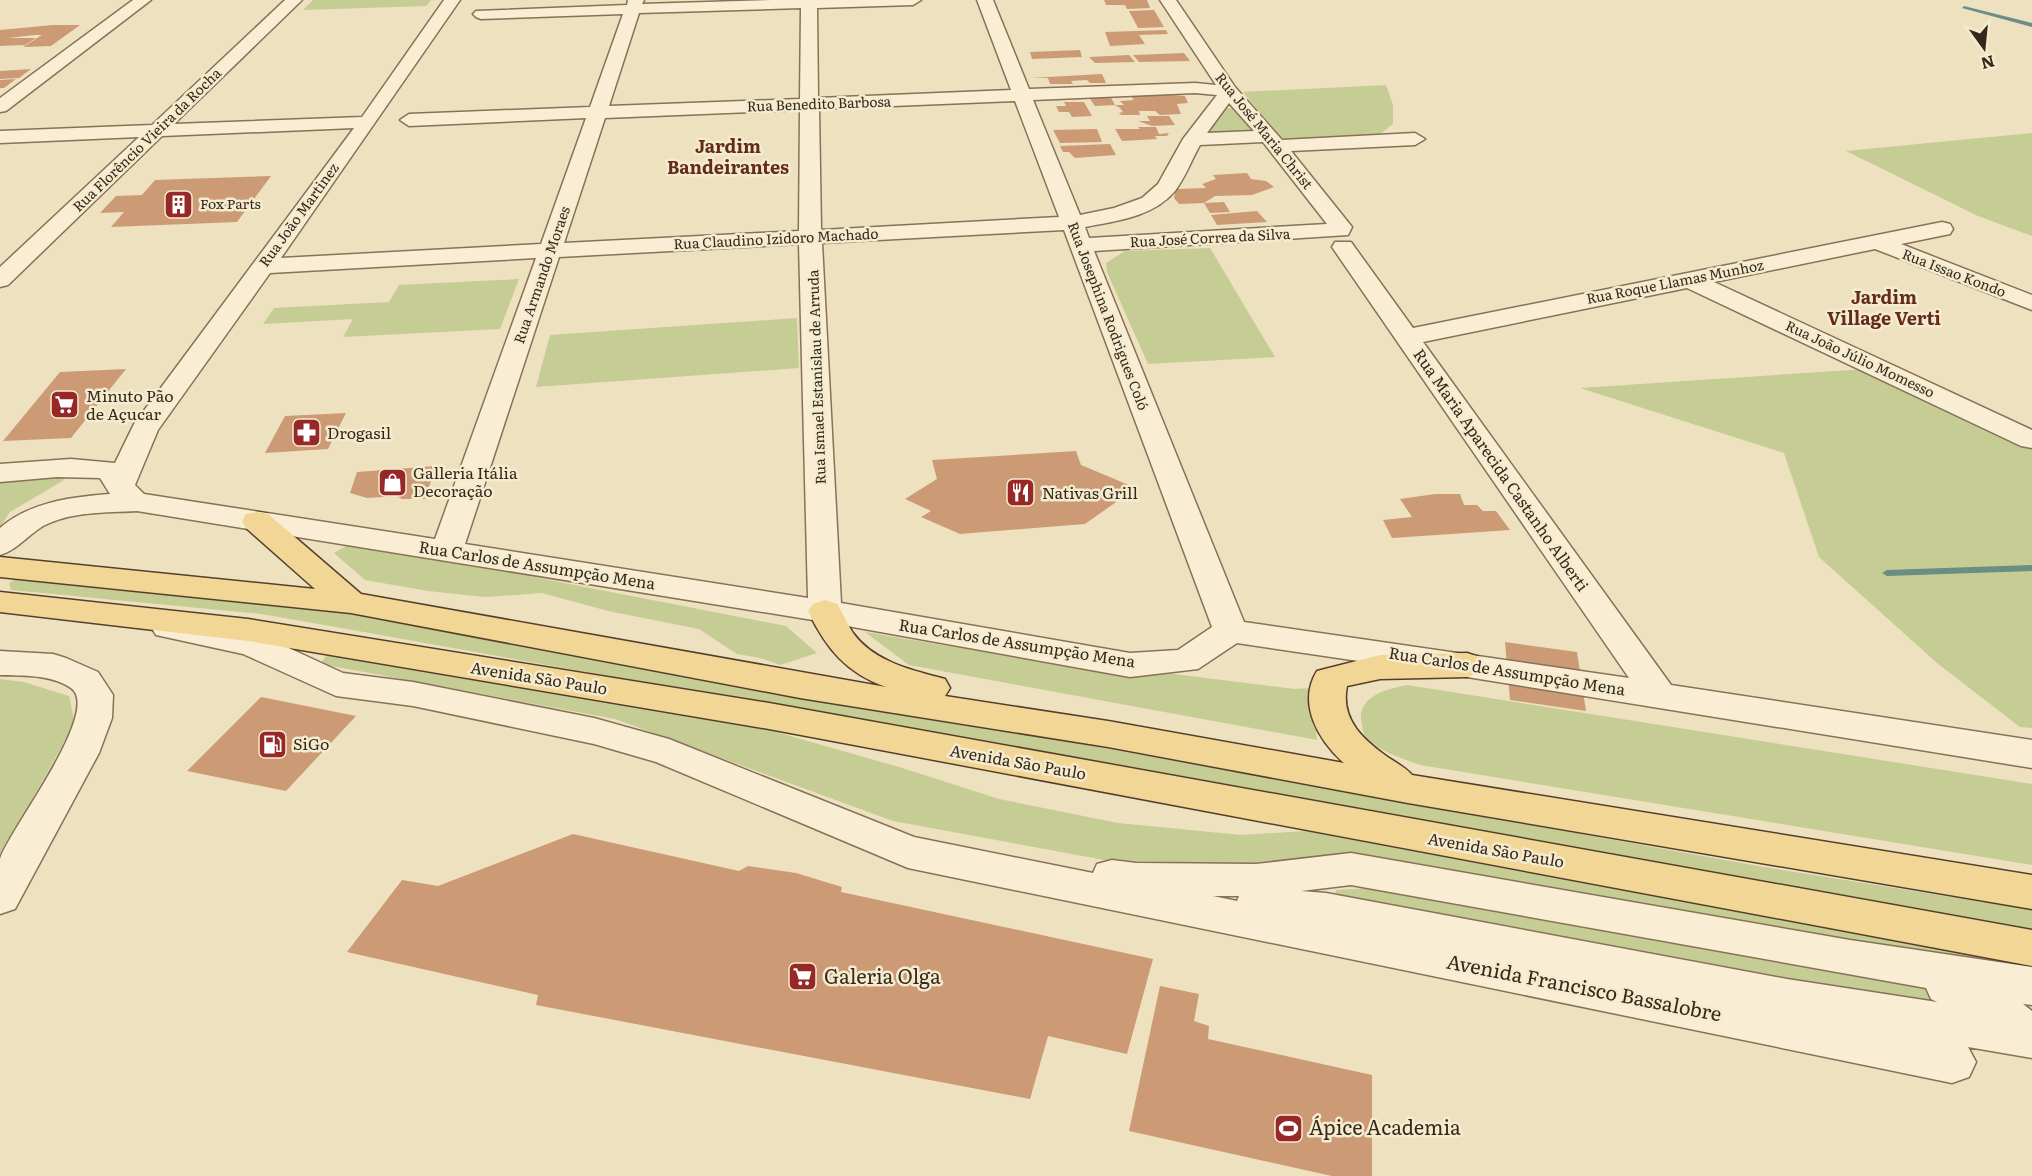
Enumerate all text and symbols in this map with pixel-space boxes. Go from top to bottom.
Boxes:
north arrow [1954,18,2014,78]
text: N [1979,50,1998,77]
street label: Rua Florêncio Vieira da Rocha [68,63,225,216]
street label: Rua José Maria Christ [1211,68,1318,193]
street label: Rua Benedito Barbosa [746,90,892,116]
district label: Jardim Bandeirantes [667,132,789,180]
street label: Rua João Martinez [254,158,343,270]
building icon: Fox Parts [163,188,195,220]
place label: Fox Parts [200,193,261,213]
street label: Rua Armando Moraes [508,203,574,346]
street label: Rua Josephina Rodrigues Coló [1064,218,1154,413]
street label: Rua Claudino Izidoro Machado [673,223,879,253]
street label: Rua José Correa da Silva [1129,223,1291,251]
street label: Rua Issao Kondo [1900,243,2009,301]
street label: Rua Roque Llamas Munhoz [1584,254,1765,308]
street label: Rua Ismael Estanislau de Arruda [802,269,830,485]
district label: Jardim Village Verti [1827,283,1941,331]
street label: Rua João Júlio Momesso [1783,315,1938,401]
street label: Rua Maria Aparecida Castanho Alberti [1408,343,1595,596]
place label: Minuto Pão de Açucar [86,383,174,425]
supermarket icon: Minuto Pão de Açucar [49,389,81,421]
pharmacy icon: Drogasil [290,417,322,449]
place label: Drogasil [327,420,391,444]
place label: Galleria Itália Decoração [413,460,518,502]
shop icon: Galleria Itália Decoração [376,466,408,498]
restaurant icon: Nativas Grill [1005,477,1037,509]
place label: Nativas Grill [1042,480,1138,504]
street label: Rua Carlos de Assumpção Mena [417,533,658,595]
street label: Rua Carlos de Assumpção Mena [897,611,1138,673]
street label: Rua Carlos de Assumpção Mena [1387,639,1628,701]
street label: Avenida São Paulo [469,654,609,700]
fuel station icon: SiGo [256,728,288,760]
place label: SiGo [293,731,329,755]
street label: Avenida São Paulo [948,737,1088,785]
street label: Avenida São Paulo [1426,825,1566,873]
street label: Avenida Francisco Bassalobre [1444,945,1724,1027]
place label: Galeria Olga [824,960,941,990]
supermarket icon: Galeria Olga [787,961,819,993]
place label: Ápice Academia [1309,1111,1461,1141]
sports icon: Ápice Academia [1272,1112,1304,1144]

